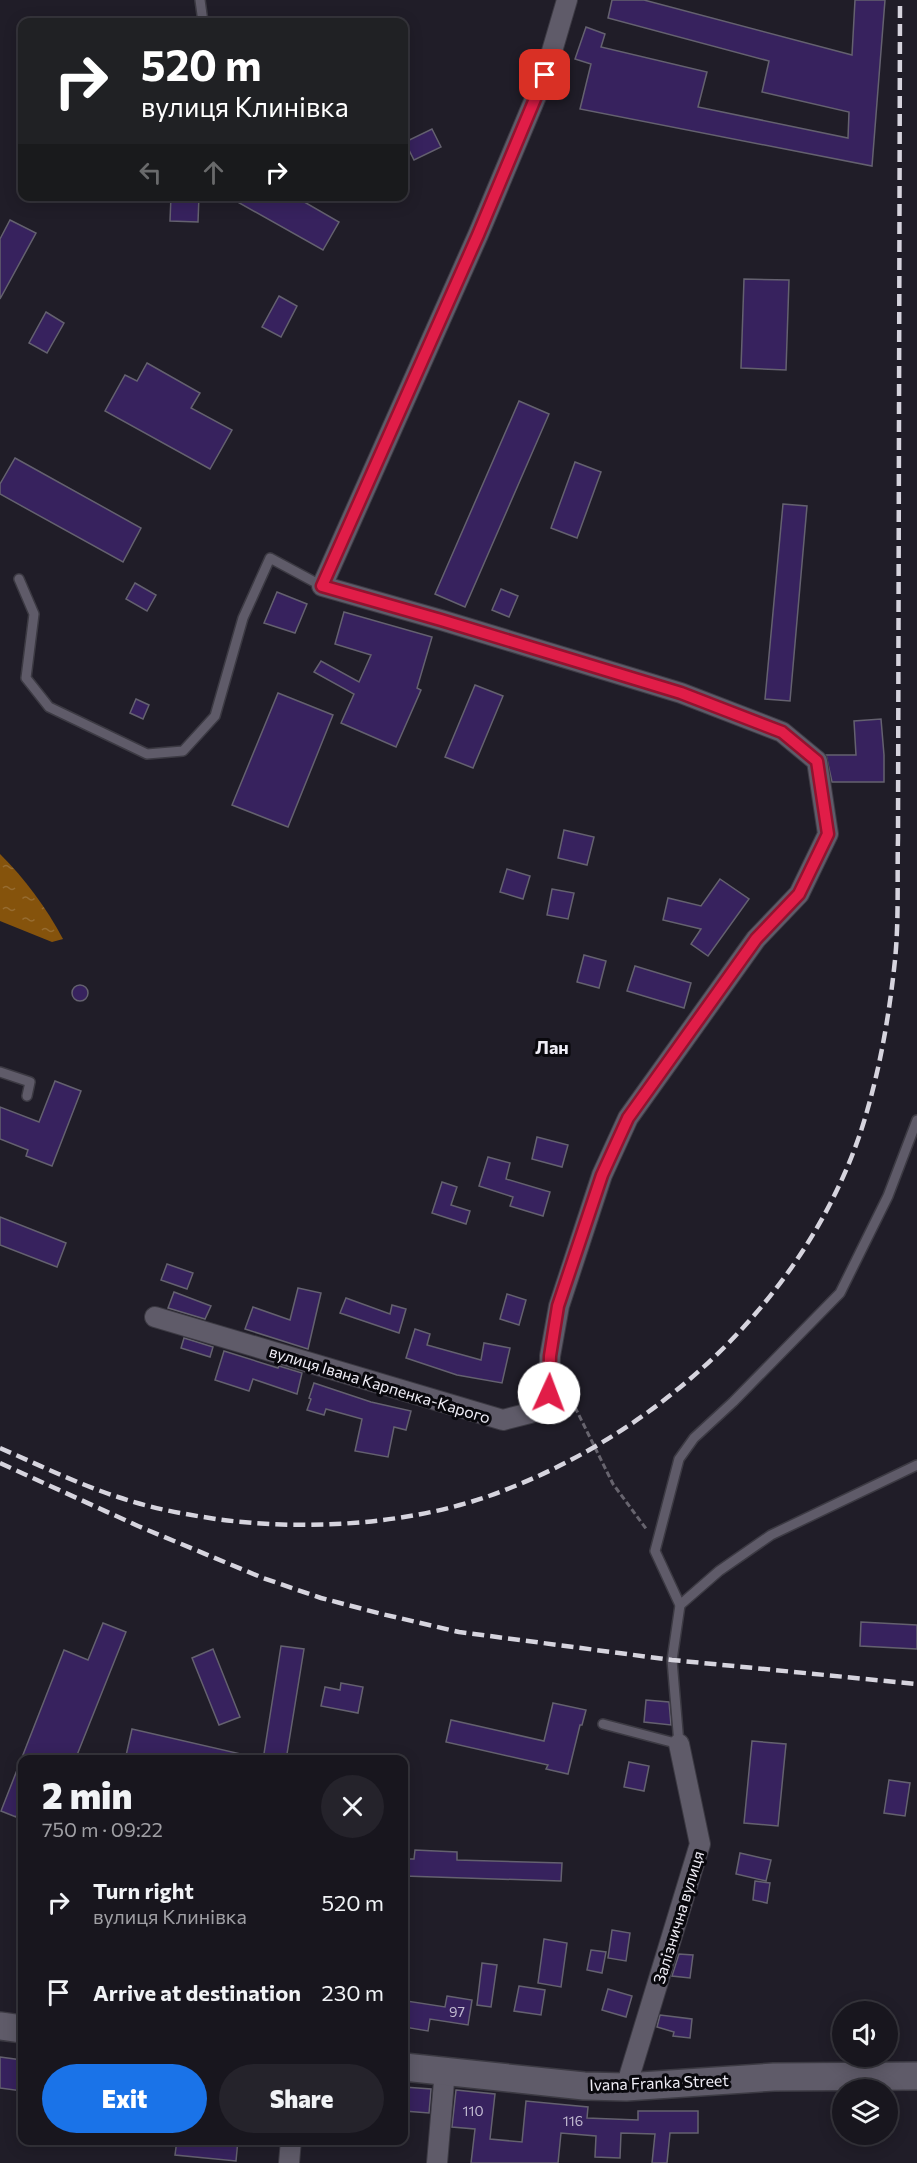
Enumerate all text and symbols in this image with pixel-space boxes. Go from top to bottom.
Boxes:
text: 520 m [141,38,262,90]
icon: right [42,42,120,120]
pin [519,49,570,100]
icon: arrive [528,58,561,91]
text: вулиця Клинівка [141,90,349,123]
icon: left [134,156,167,189]
icon: ahead [197,156,230,189]
icon: right [260,156,293,189]
district label: Лан [535,1036,569,1058]
street label: вулиця Івана Карпенка-Карого [267,1341,493,1427]
position arrow [517,1361,581,1425]
text: 2 min [42,1772,132,1816]
button: close [321,1775,384,1838]
text: 750 m · 09:22 [42,1817,163,1841]
street label: Залізнична вулиця [649,1848,707,1986]
text: Turn right [93,1877,194,1904]
icon: right [42,1886,75,1919]
text: 520 m [321,1889,384,1916]
text: вулиця Клинівка [93,1904,247,1928]
icon: arrive [42,1976,75,2009]
text: Arrive at destination [93,1979,301,2006]
text: 230 m [321,1979,384,2006]
map controls [832,2001,898,2145]
button: sound [832,2001,898,2067]
house number: 97 [449,2003,465,2020]
button: Exit [42,2064,207,2133]
button: Share [219,2064,384,2133]
street label: Ivana Franka Street [589,2070,729,2094]
button: layers [832,2079,898,2145]
house number: 110 [462,2102,484,2119]
house number: 116 [563,2112,583,2129]

